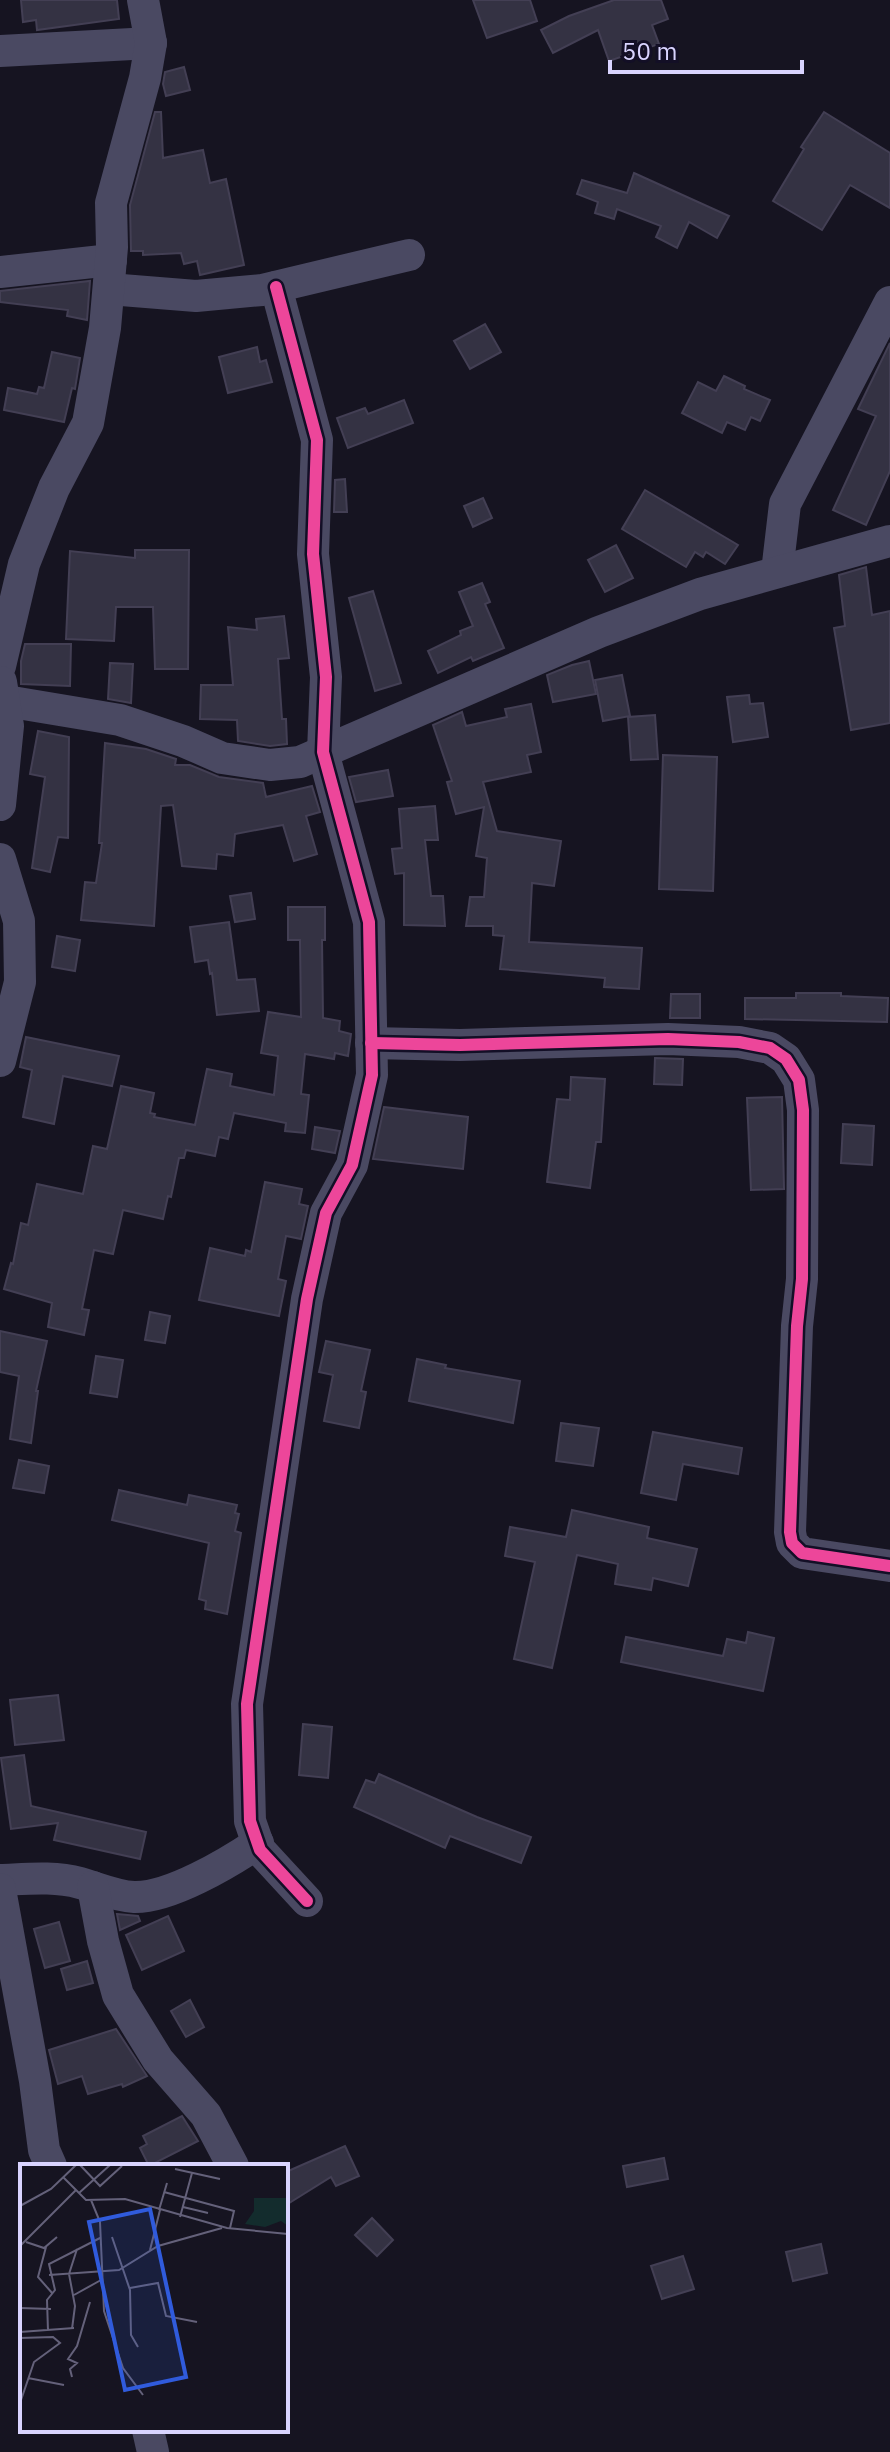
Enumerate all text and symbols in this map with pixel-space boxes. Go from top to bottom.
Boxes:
scale bar [610,24,802,74]
text: 50 m [622,35,677,67]
inset map [20,2164,288,2432]

